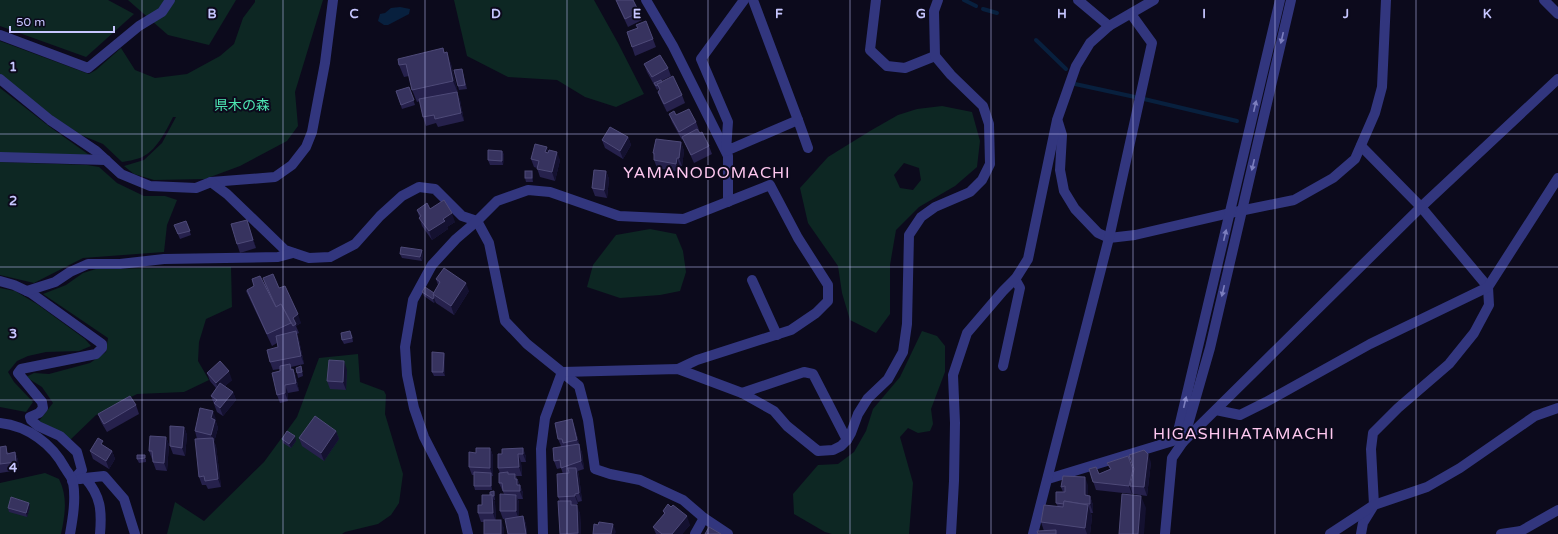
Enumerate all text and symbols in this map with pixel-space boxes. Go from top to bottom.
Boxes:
text: B [207,6,217,22]
text: C [349,6,359,22]
text: D [491,6,501,22]
text: E [633,6,641,22]
text: F [775,6,783,22]
text: G [916,6,926,22]
text: H [1057,6,1067,22]
text: I [1202,6,1206,22]
text: J [1342,6,1349,22]
text: K [1483,6,1492,22]
scale bar [10,8,114,34]
text: 50 m [16,15,45,29]
one-way arrow [1278,32,1284,44]
text: 1 [9,59,17,75]
park label: 県木の森 [214,97,270,114]
one-way arrow [1252,100,1258,113]
one-way arrow [1249,158,1255,171]
district label: YAMANODOMACHI [623,163,791,183]
text: 2 [9,193,17,209]
one-way arrow [1222,229,1228,241]
one-way arrow [1220,285,1226,297]
text: 3 [9,326,17,342]
one-way arrow [1182,396,1188,408]
district label: HIGASHIHATAMACHI [1153,424,1335,444]
text: 4 [9,460,18,476]

